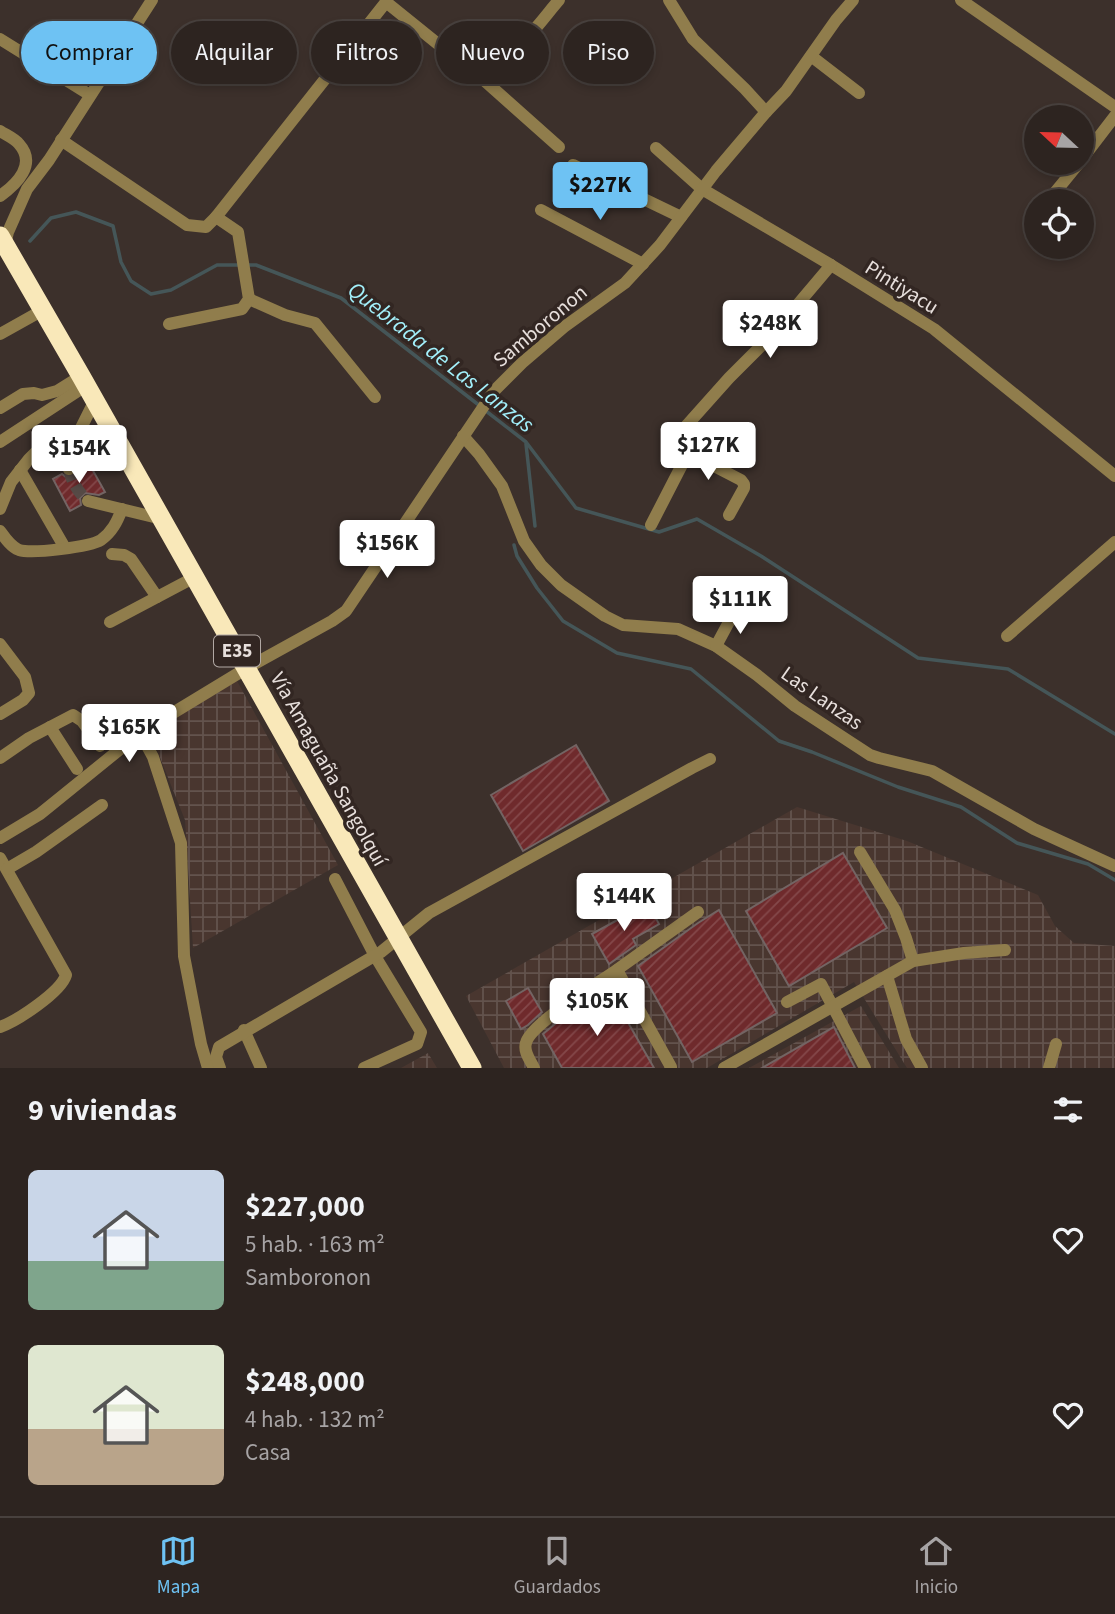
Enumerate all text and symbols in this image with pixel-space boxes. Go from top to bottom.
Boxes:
chip: Comprar [21,21,157,84]
chip: Alquilar [171,21,297,84]
chip: Filtros [311,21,422,84]
chip: Nuevo [436,21,549,84]
chip: Piso [563,21,654,84]
north arrow [1024,105,1094,175]
map controls [1024,105,1094,259]
pin: $227K [551,162,649,222]
text: $227K [569,168,631,201]
button: locate [1024,189,1094,259]
street label: Pintiyacu [859,253,945,321]
water label: Quebrada de Las Lanzas [341,273,541,441]
street label: Samboronon [486,278,594,374]
pin: $248K [721,300,819,360]
text: $248K [739,306,801,339]
pin: $127K [659,422,757,482]
pin: $154K [30,426,128,485]
text: $127K [677,428,739,461]
text: $154K [48,431,110,464]
pin: $156K [338,520,436,580]
text: $156K [356,526,418,559]
pin: $111K [691,576,789,636]
text: $111K [709,582,771,615]
road number: E35 [214,636,260,666]
street label: Las Lanzas [775,659,869,737]
street label: Vía Amaguaña Sangolquí [263,666,395,872]
pin: $165K [80,704,178,764]
text: $165K [98,710,160,743]
pin: $144K [575,874,673,933]
text: $144K [593,879,655,912]
pin: $105K [548,978,646,1038]
text: $105K [566,984,628,1017]
text: 9 viviendas [28,1089,177,1132]
icon: filters [1049,1091,1087,1129]
text: $227,000 [245,1185,365,1228]
icon: home [84,1198,168,1282]
icon: heart [1049,1221,1087,1259]
text: 5 hab. · 163 m² [245,1228,385,1261]
text: Samboronon [245,1261,371,1294]
text: $248,000 [245,1360,365,1403]
icon: home [84,1373,168,1457]
icon: heart [1049,1396,1087,1434]
text: 4 hab. · 132 m² [245,1403,385,1436]
text: Casa [245,1436,291,1469]
tab: Mapa [157,1532,200,1601]
tab: Guardados [514,1532,601,1601]
tab: Inicio [914,1532,958,1601]

